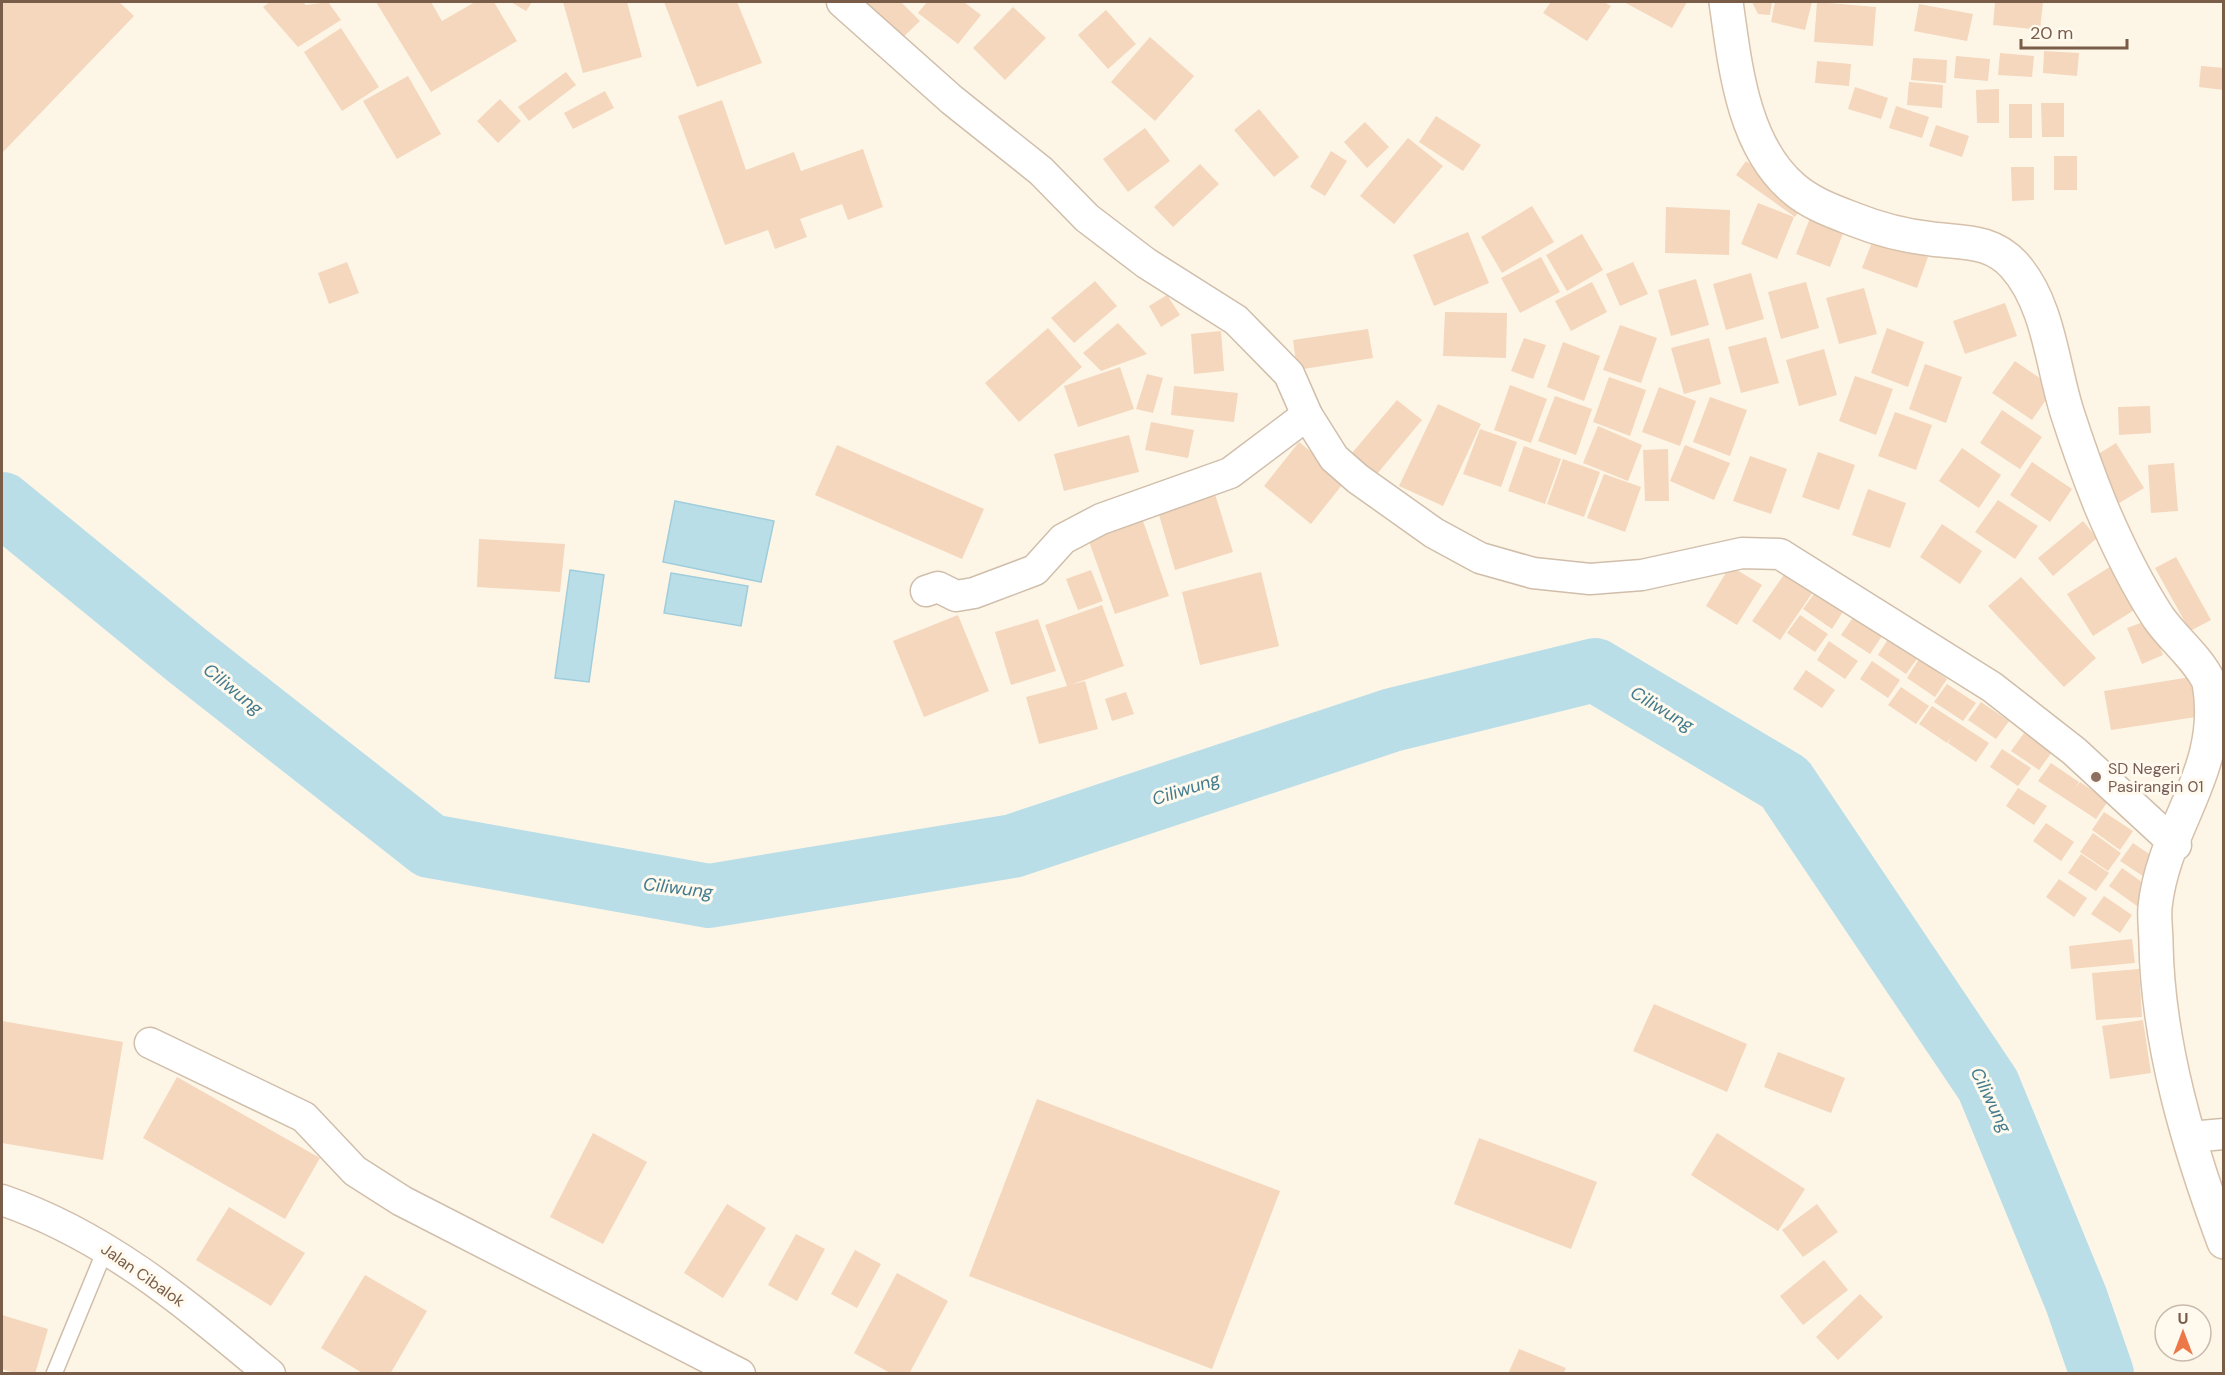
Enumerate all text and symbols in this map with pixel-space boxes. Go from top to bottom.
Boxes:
scale bar [2021,12,2128,50]
text: 20 m [2030,21,2073,45]
water label: Ciliwung [198,658,269,721]
water label: Ciliwung [1626,681,1699,738]
place label: SD Negeri Pasirangin 01 [2108,758,2203,797]
water label: Ciliwung [1149,766,1224,811]
marker: SD Negeri Pasirangin 01 [2089,770,2103,784]
water label: Ciliwung [642,872,715,904]
water label: Ciliwung [1965,1063,2018,1138]
street label: Jalan Cibalok [97,1238,189,1312]
north arrow [2153,1303,2213,1363]
text: U [2178,1308,2188,1329]

